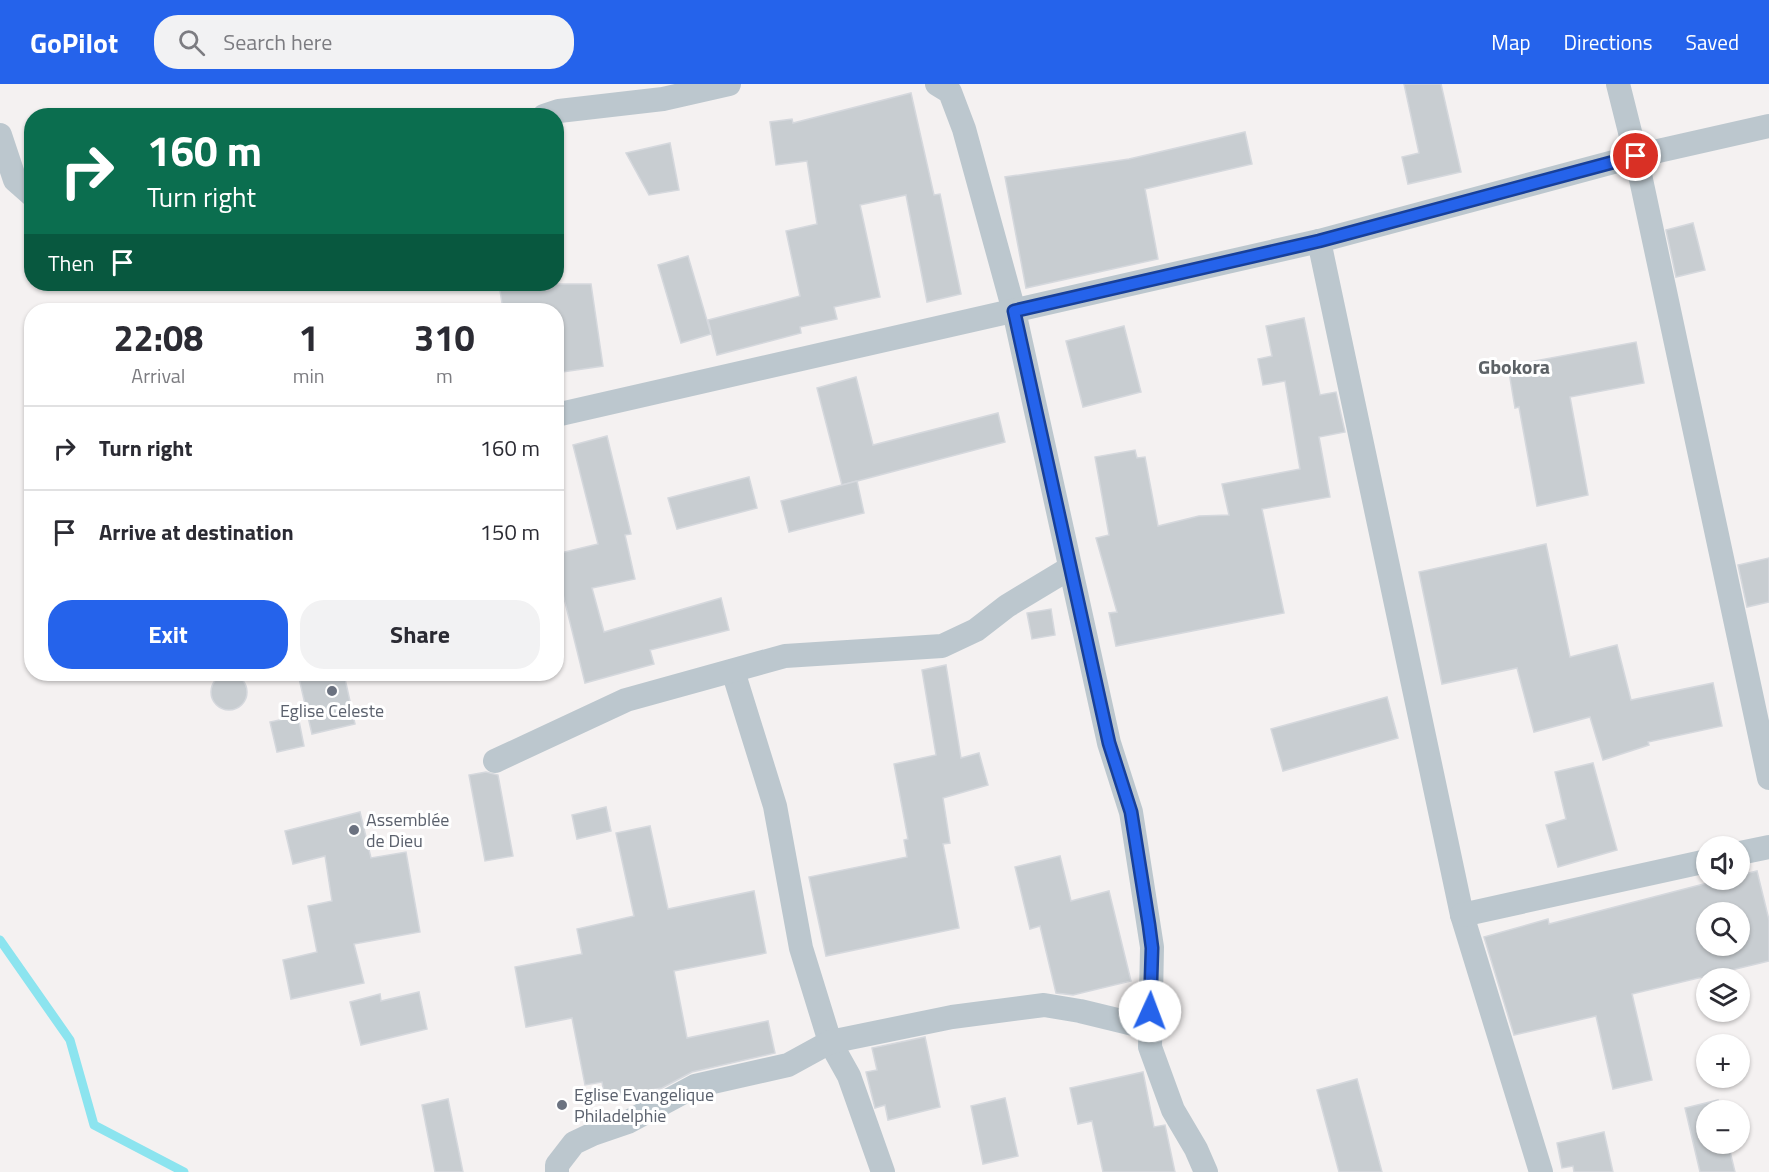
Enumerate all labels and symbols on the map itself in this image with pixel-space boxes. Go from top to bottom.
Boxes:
pin [1610,130,1661,181]
district label: Gbokora [1478,351,1550,382]
marker: Eglise Celeste [325,684,339,698]
place label: Eglise Celeste [280,697,384,724]
place label: Assemblée de Dieu [366,806,449,854]
marker: Assemblée de Dieu [347,823,361,837]
position arrow [1118,979,1182,1043]
place label: Eglise Evangelique Philadelphie [574,1081,714,1129]
marker: Eglise Evangelique Philadelphie [555,1098,569,1112]

